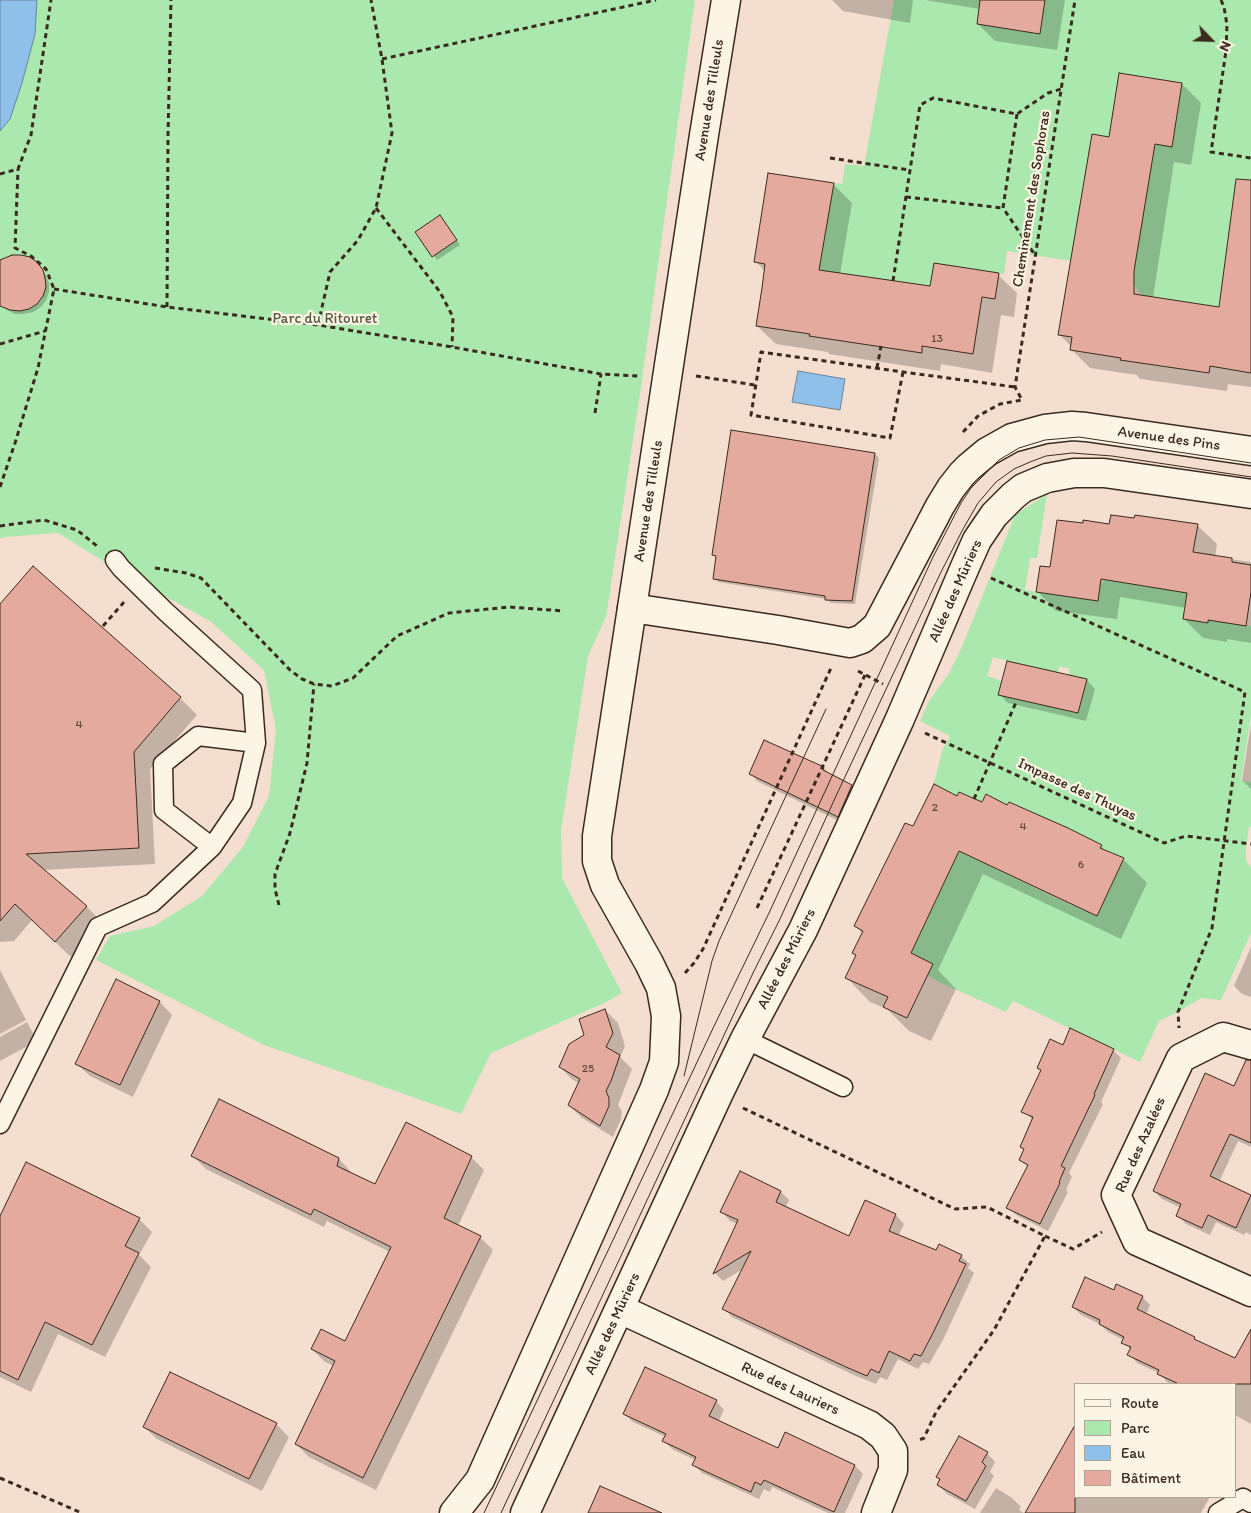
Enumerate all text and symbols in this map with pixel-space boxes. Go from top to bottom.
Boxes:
north arrow [1186,15,1236,65]
street label: Avenue des Tilleuls [692,38,728,162]
text: N [1215,39,1235,54]
street label: Cheminement des Sophoras [1009,109,1055,289]
park label: Parc du Ritouret [273,310,377,328]
house number: 13 [931,332,943,346]
street label: Avenue des Pins [1117,423,1221,455]
street label: Avenue des Tilleuls [631,439,667,563]
street label: Allée des Mûriers [925,537,987,645]
house number: 4 [75,718,83,732]
street label: Impasse des Thuyas [1015,755,1139,825]
house number: 2 [932,801,938,815]
house number: 4 [1019,820,1027,834]
house number: 6 [1078,858,1084,872]
street label: Allée des Mûriers [754,906,820,1012]
house number: 25 [582,1062,594,1076]
street label: Rue des Azalées [1112,1094,1170,1196]
street label: Allée des Mûriers [581,1270,645,1378]
street label: Rue des Lauriers [738,1358,842,1420]
legend [1074,1383,1236,1498]
text: Route [1121,1394,1159,1412]
text: Parc [1121,1419,1150,1437]
text: Eau [1121,1444,1145,1462]
text: Bâtiment [1121,1469,1181,1487]

